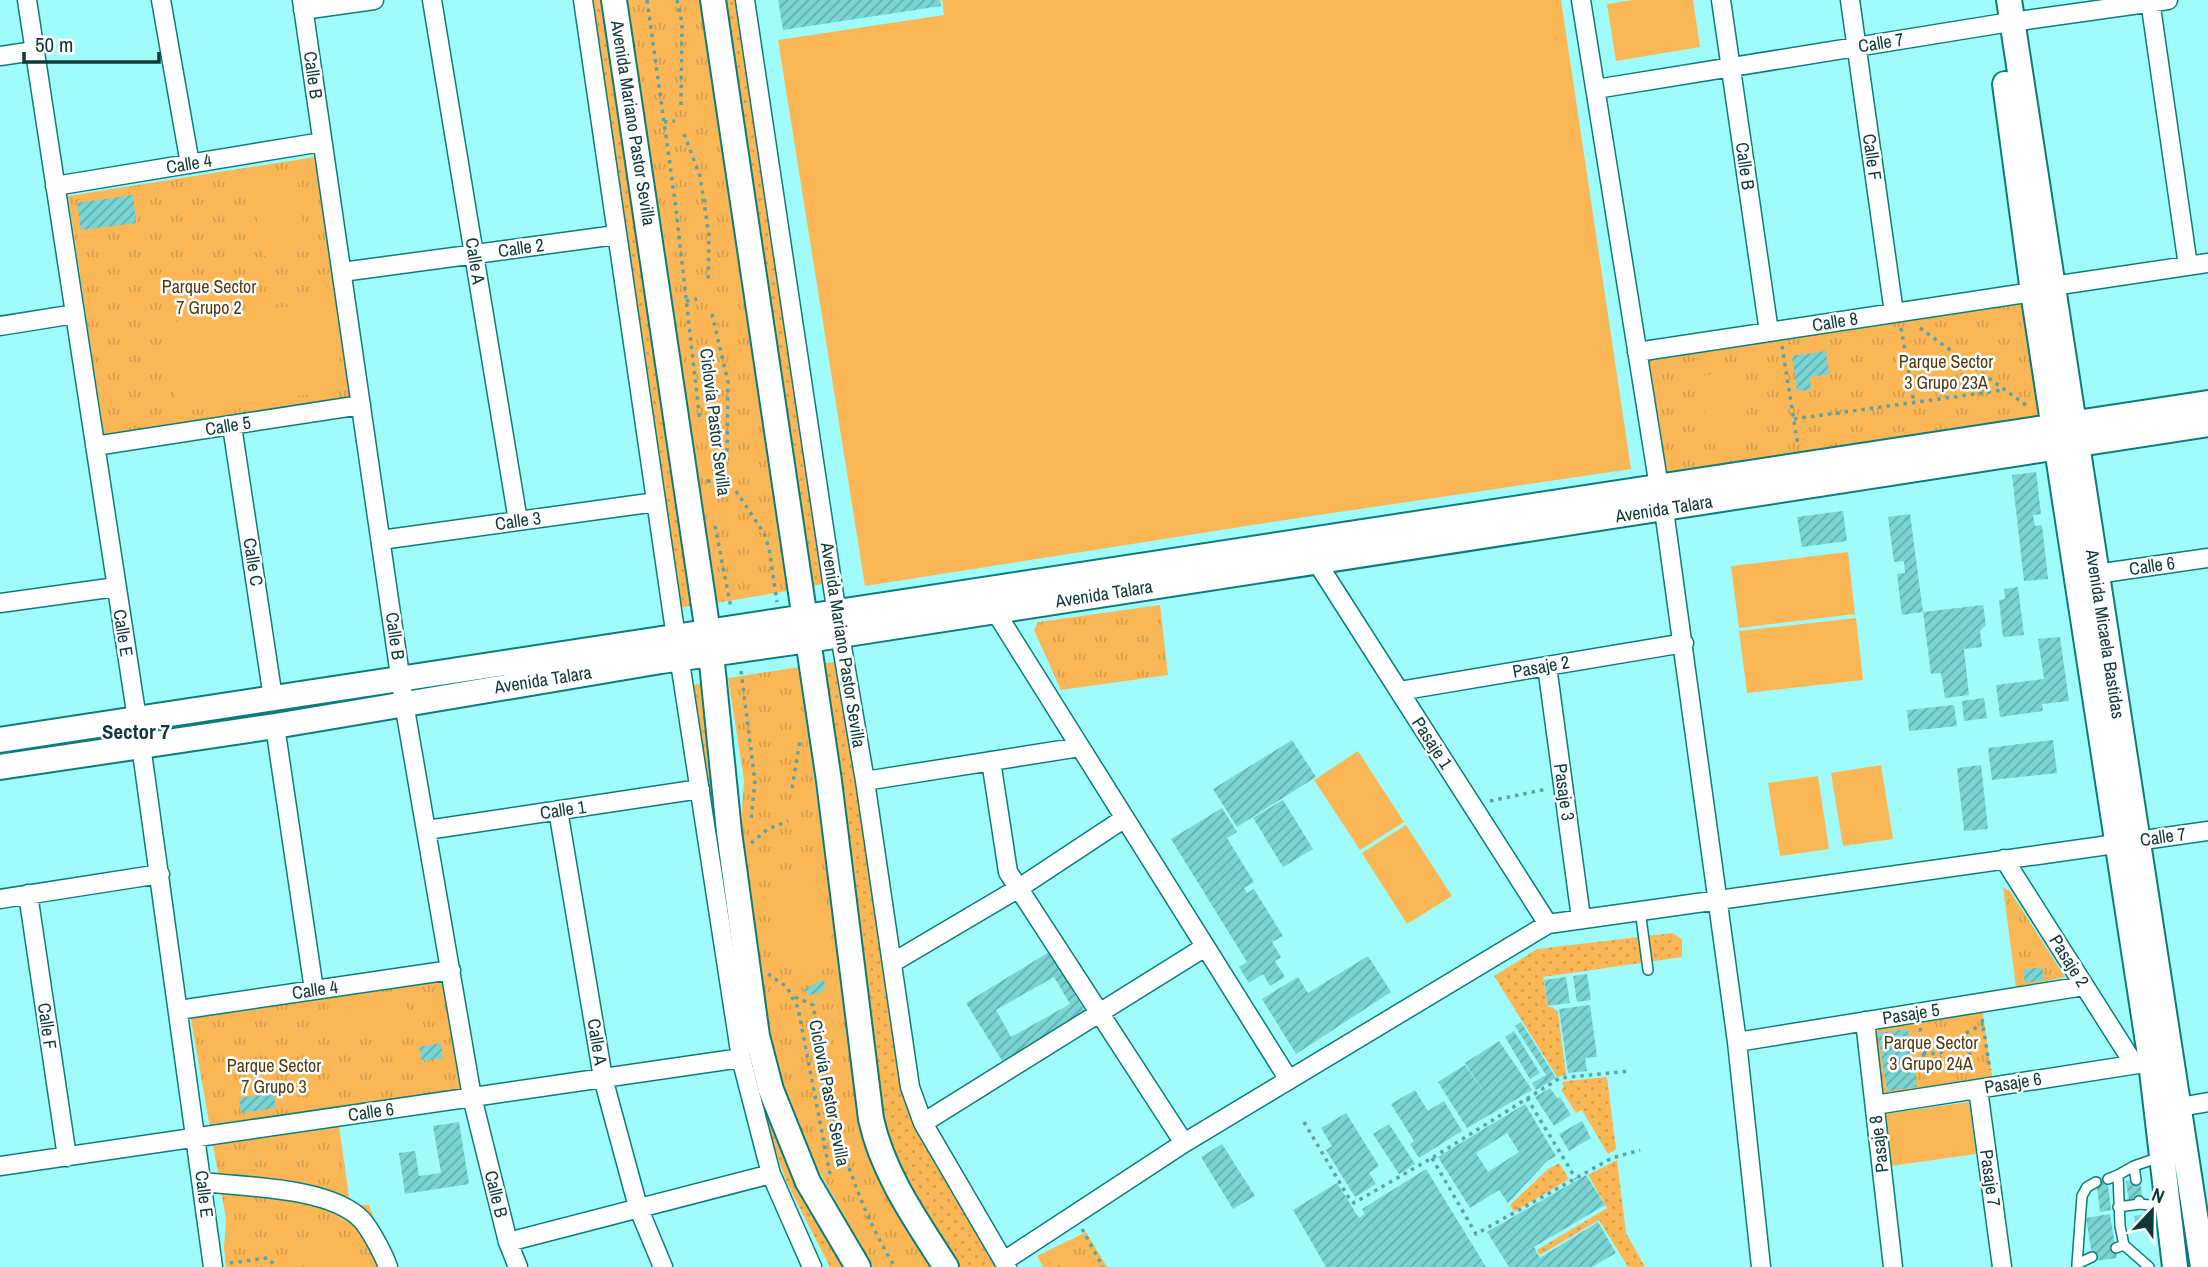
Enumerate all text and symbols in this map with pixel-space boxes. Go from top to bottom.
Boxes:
street label: Avenida Mariano Pastor Sevilla [605,18,662,227]
scale bar [24,21,159,65]
street label: Calle 7 [1856,27,1906,58]
text: 50 m [35,30,73,59]
street label: Calle B [298,50,329,100]
street label: Calle F [1857,132,1888,182]
street label: Calle B [1730,141,1761,191]
street label: Calle 4 [164,148,214,179]
street label: Calle 2 [496,232,545,263]
street label: Calle A [459,236,492,286]
park label: Parque Sector 7 Grupo 2 [162,274,256,320]
street label: Calle 8 [1810,306,1860,337]
street label: Ciclovía Pastor Sevilla [694,347,737,497]
park label: Parque Sector 3 Grupo 23A [1899,349,1993,395]
street label: Calle 5 [203,410,253,441]
street label: Avenida Talara [1612,488,1714,529]
street label: Calle 3 [493,505,542,536]
street label: Calle C [237,536,270,588]
street label: Avenida Mariano Pastor Sevilla [815,540,872,749]
street label: Avenida Micaela Bastidas [2080,546,2131,720]
street label: Calle 6 [2127,550,2176,581]
street label: Avenida Talara [1052,573,1154,614]
street label: Calle E [107,607,140,658]
street label: Calle B [380,611,411,661]
street label: Pasaje 2 [1510,649,1571,684]
street label: Avenida Talara [491,659,593,700]
street label: Pasaje 1 [1406,712,1459,774]
district label: Sector 7 [102,717,170,746]
street label: Pasaje 3 [1548,762,1581,822]
street label: Calle 1 [538,794,588,825]
street label: Calle 7 [2138,821,2187,852]
street label: Pasaje 2 [2044,930,2095,992]
street label: Calle 4 [290,974,339,1005]
street label: Pasaje 5 [1881,997,1941,1030]
street label: Calle F [32,1001,63,1051]
street label: Calle A [581,1017,614,1067]
street label: Ciclovía Pastor Sevilla [803,1018,856,1168]
park label: Parque Sector 3 Grupo 24A [1884,1030,1978,1076]
park label: Parque Sector 7 Grupo 3 [227,1053,321,1099]
street label: Pasaje 6 [1983,1066,2043,1099]
street label: Calle 6 [346,1096,395,1127]
street label: Pasaje 8 [1863,1114,1894,1174]
street label: Pasaje 7 [1974,1148,2007,1208]
street label: Calle B [479,1168,514,1220]
street label: Calle E [189,1169,220,1219]
north arrow [2117,1176,2187,1246]
text: N [2148,1181,2168,1209]

